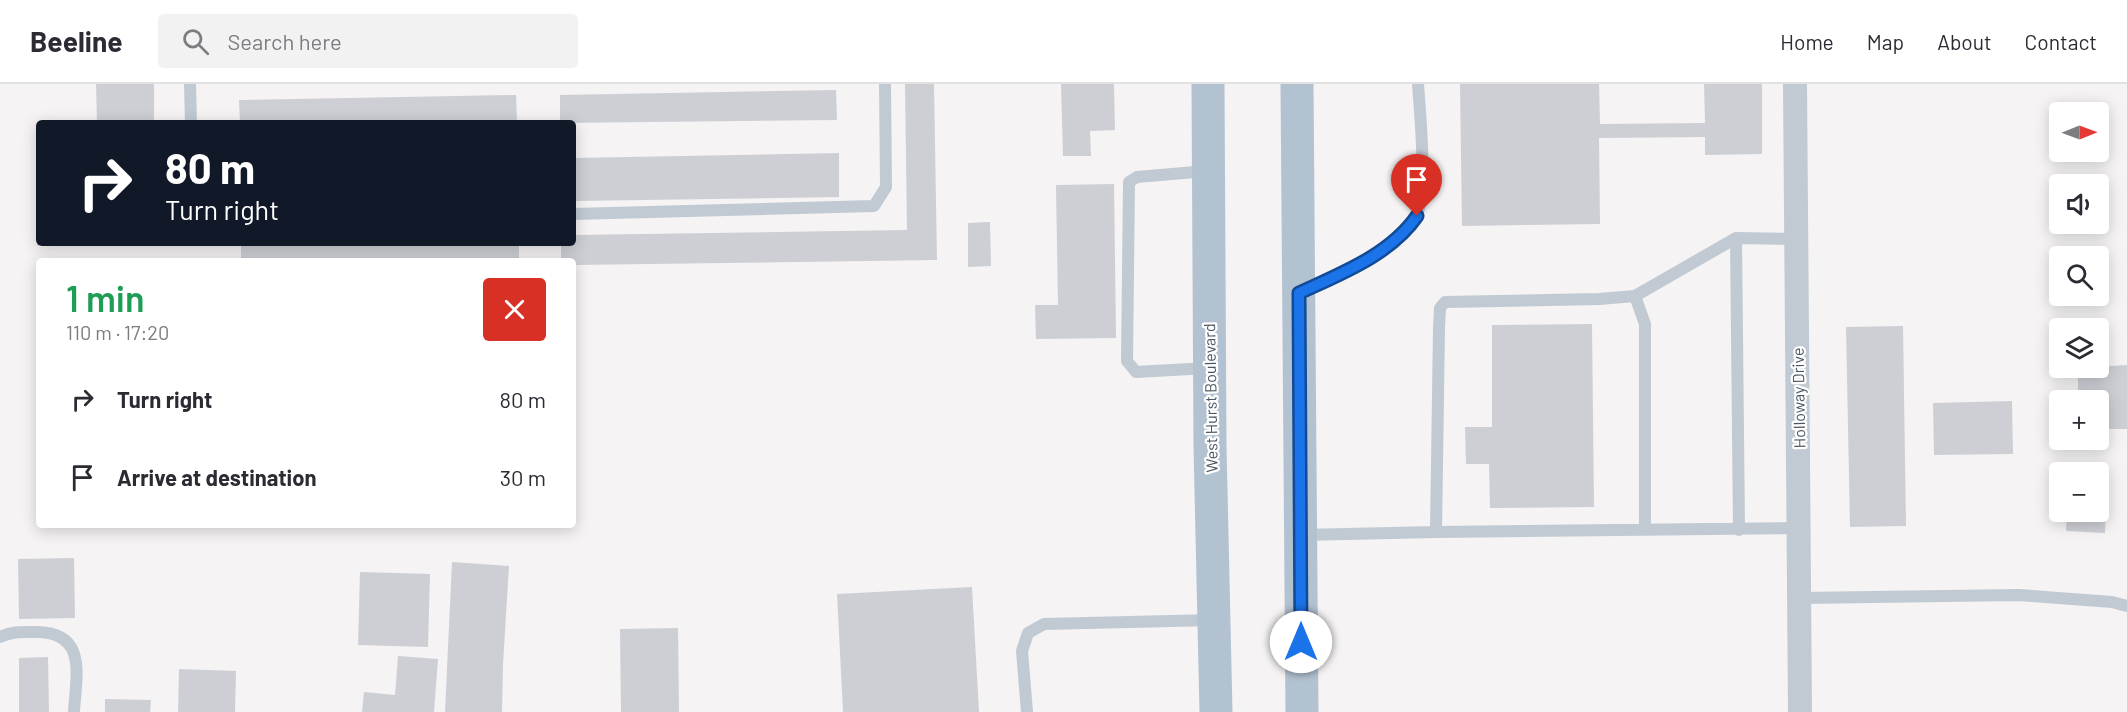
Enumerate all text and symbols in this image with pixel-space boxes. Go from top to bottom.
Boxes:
search box [158,14,578,68]
text: Beeline [30,24,122,58]
icon: search [179,25,212,58]
text: Search here [227,28,342,54]
text: Home [1780,29,1834,54]
text: Map [1867,29,1904,54]
text: About [1937,29,1992,54]
text: Contact [2025,29,2097,54]
north arrow [2049,102,2109,162]
map controls [2049,102,2109,522]
text: 80 m [165,142,255,192]
icon: right [66,144,144,222]
pin [1391,154,1442,216]
icon: arrive [1400,163,1433,196]
button: sound [2049,174,2109,234]
text: Turn right [165,193,279,225]
button: search [2049,246,2109,306]
text: 1 min [66,276,145,319]
button: close [483,278,546,341]
button: layers [2049,318,2109,378]
text: 110 m · 17:20 [66,320,169,344]
street label: West Hurst Boulevard [1199,323,1221,473]
street label: Holloway Drive [1788,348,1808,448]
icon: right [66,383,99,416]
text: Turn right [117,386,212,412]
text: 80 m [500,386,546,412]
button: + [2049,390,2109,450]
icon: arrive [66,461,99,494]
button: − [2049,462,2109,522]
text: Arrive at destination [117,464,316,490]
text: 30 m [500,464,546,490]
position arrow [1269,610,1333,674]

